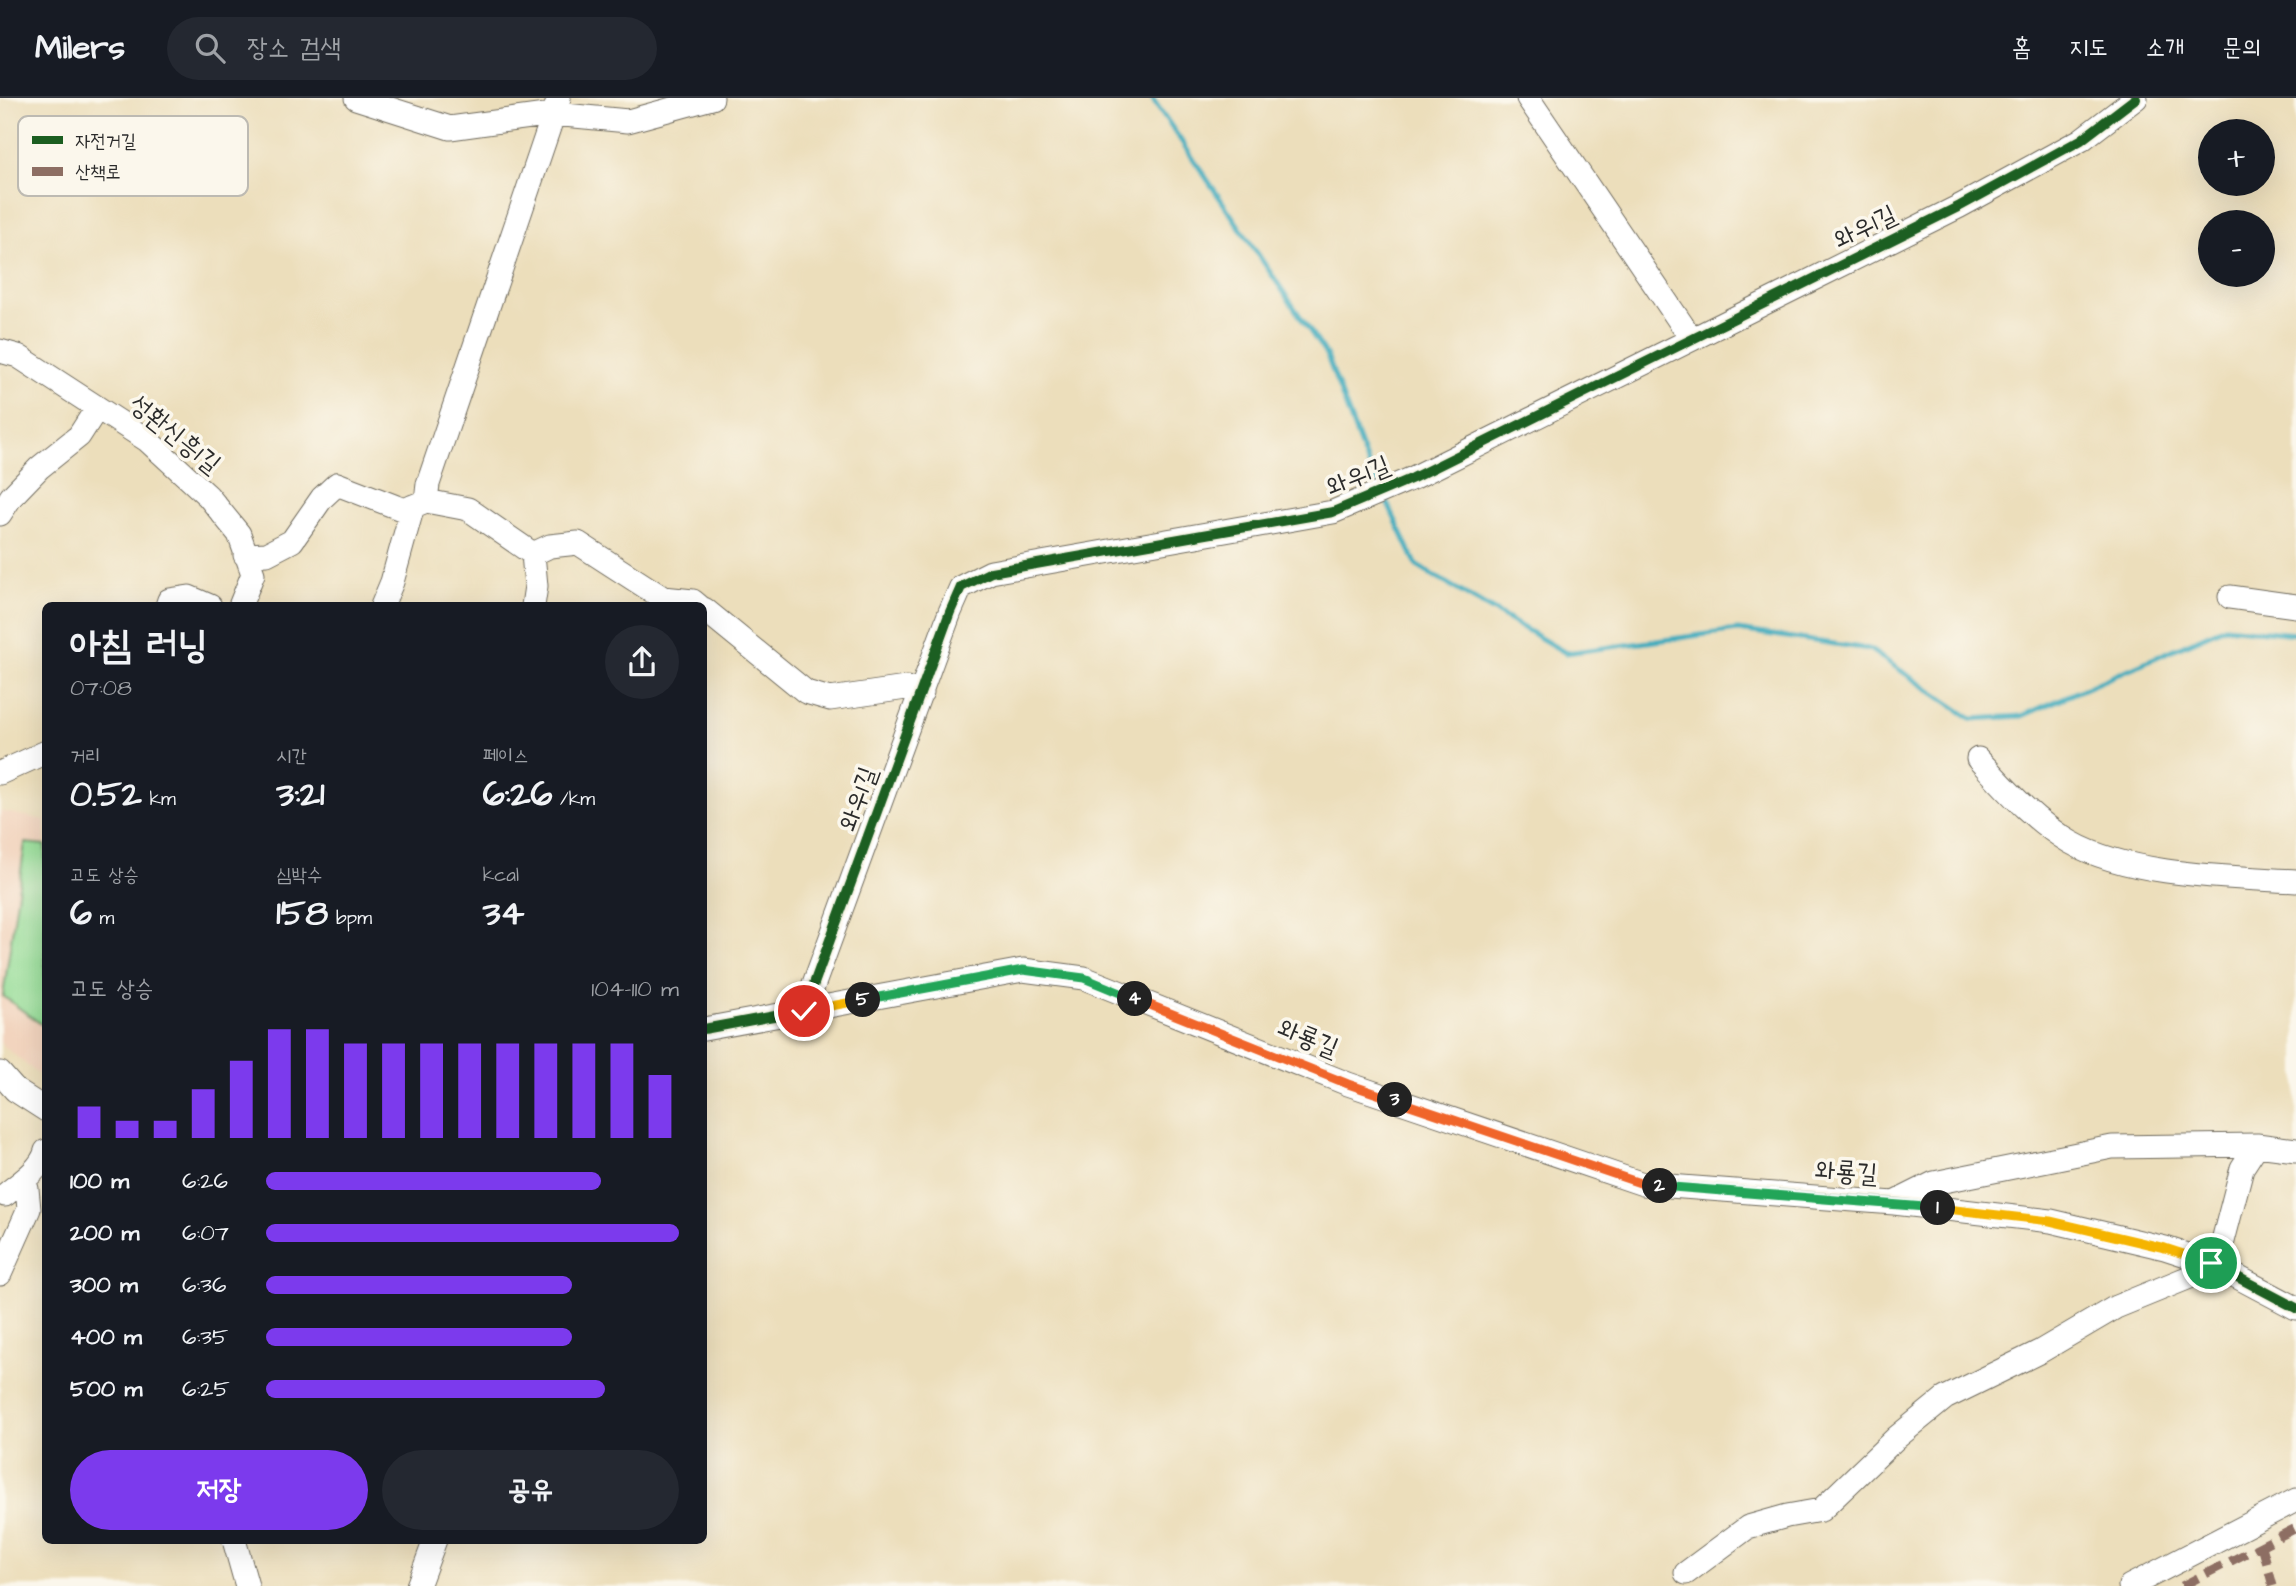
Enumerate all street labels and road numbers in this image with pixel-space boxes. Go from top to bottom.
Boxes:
street label: 와우1길 [1827,196,1903,258]
street label: 성환신흥1길 [122,386,228,482]
street label: 와우1길 [1321,447,1395,505]
street label: 와우1길 [830,762,886,836]
street label: 와룡길 [1272,1010,1344,1066]
street label: 와룡길 [1813,1152,1879,1192]

